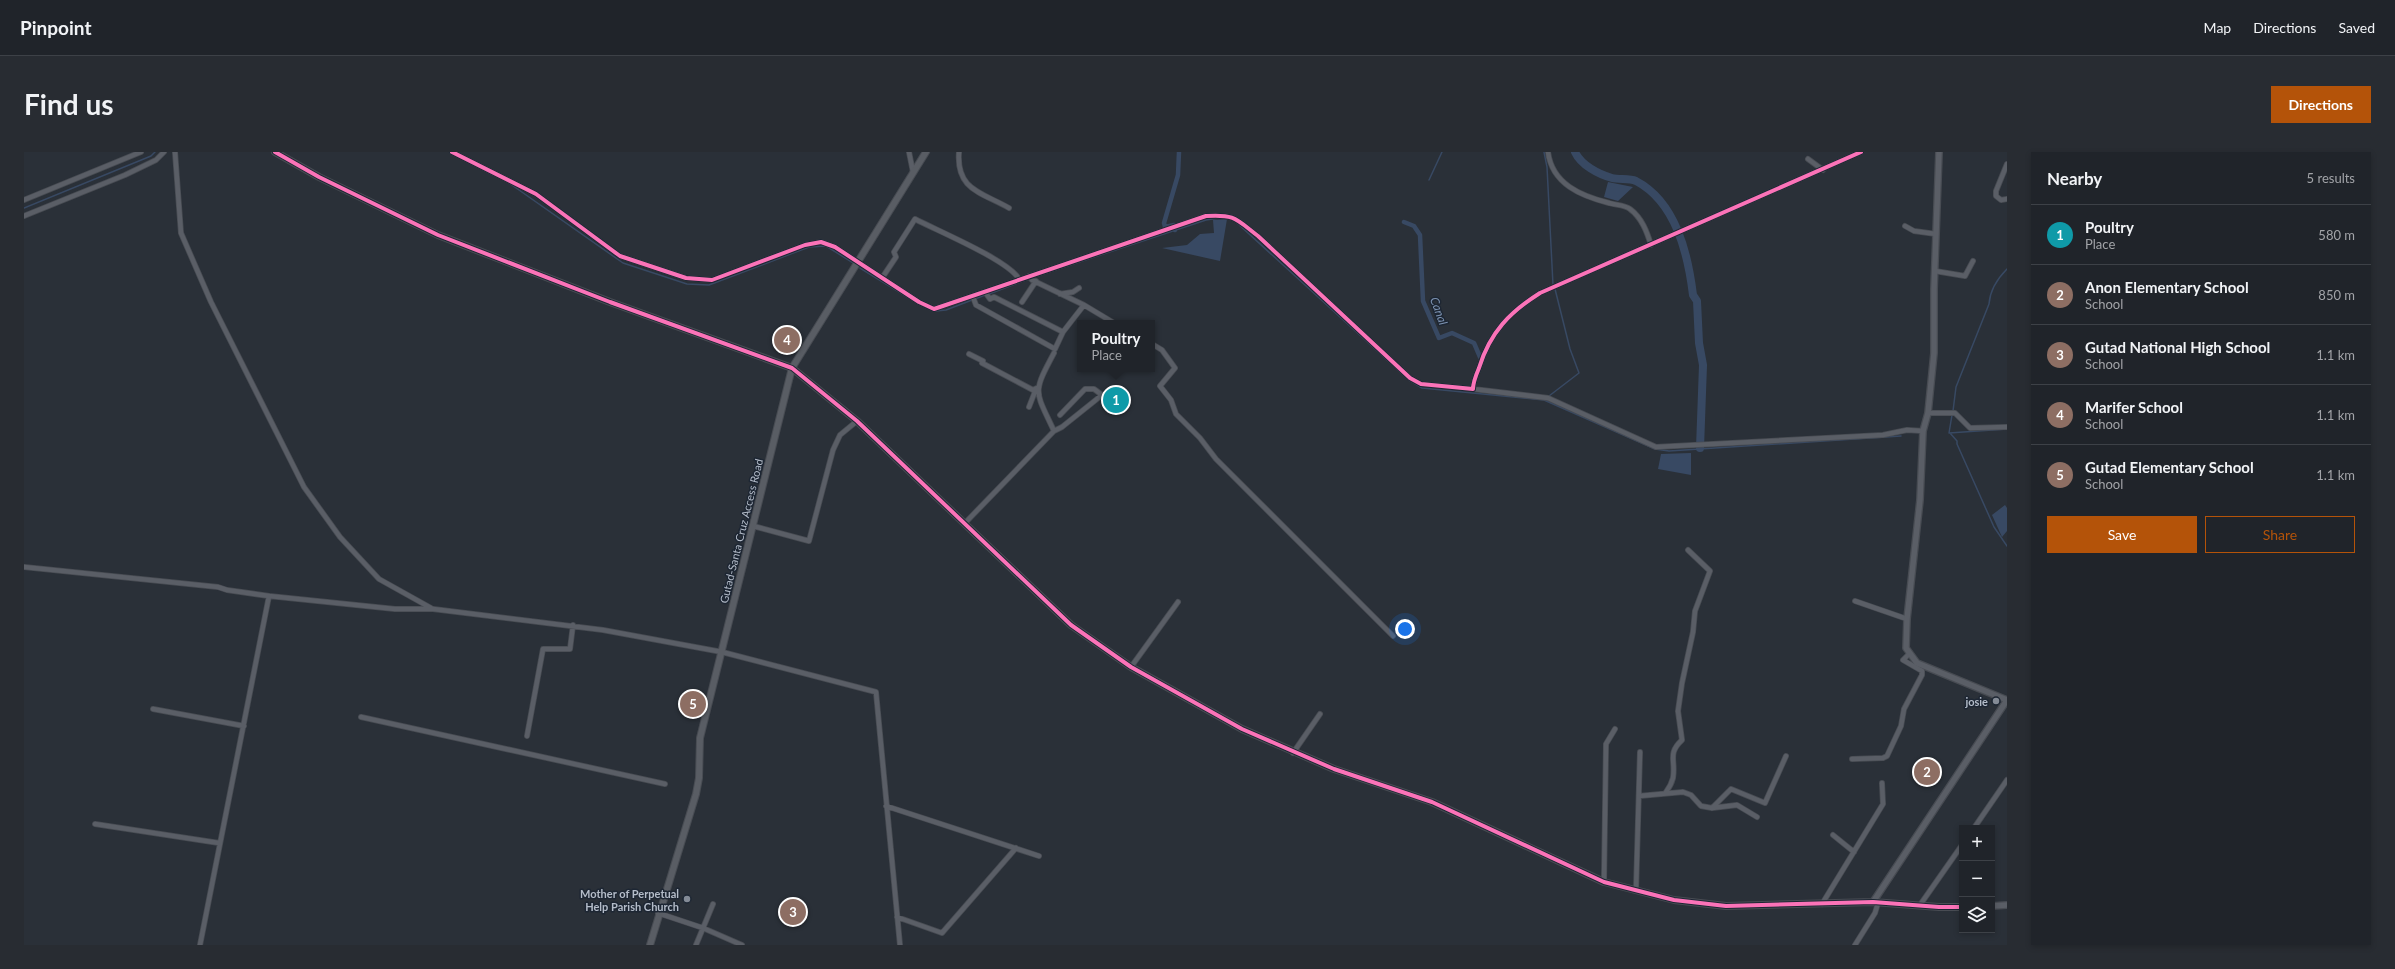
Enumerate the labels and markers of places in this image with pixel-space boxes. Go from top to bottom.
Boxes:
pin: 4 [774,325,800,355]
pin: 1 [1103,385,1129,415]
pin: 5 [680,689,706,719]
place label: josie [1964,695,1988,708]
marker: josie [1991,696,2001,706]
pin: 2 [1914,757,1940,787]
place label: Mother of Perpetual Help Parish Church [580,887,679,913]
marker: Mother of Perpetual Help Parish Church [682,894,692,904]
pin: 3 [780,897,806,927]

